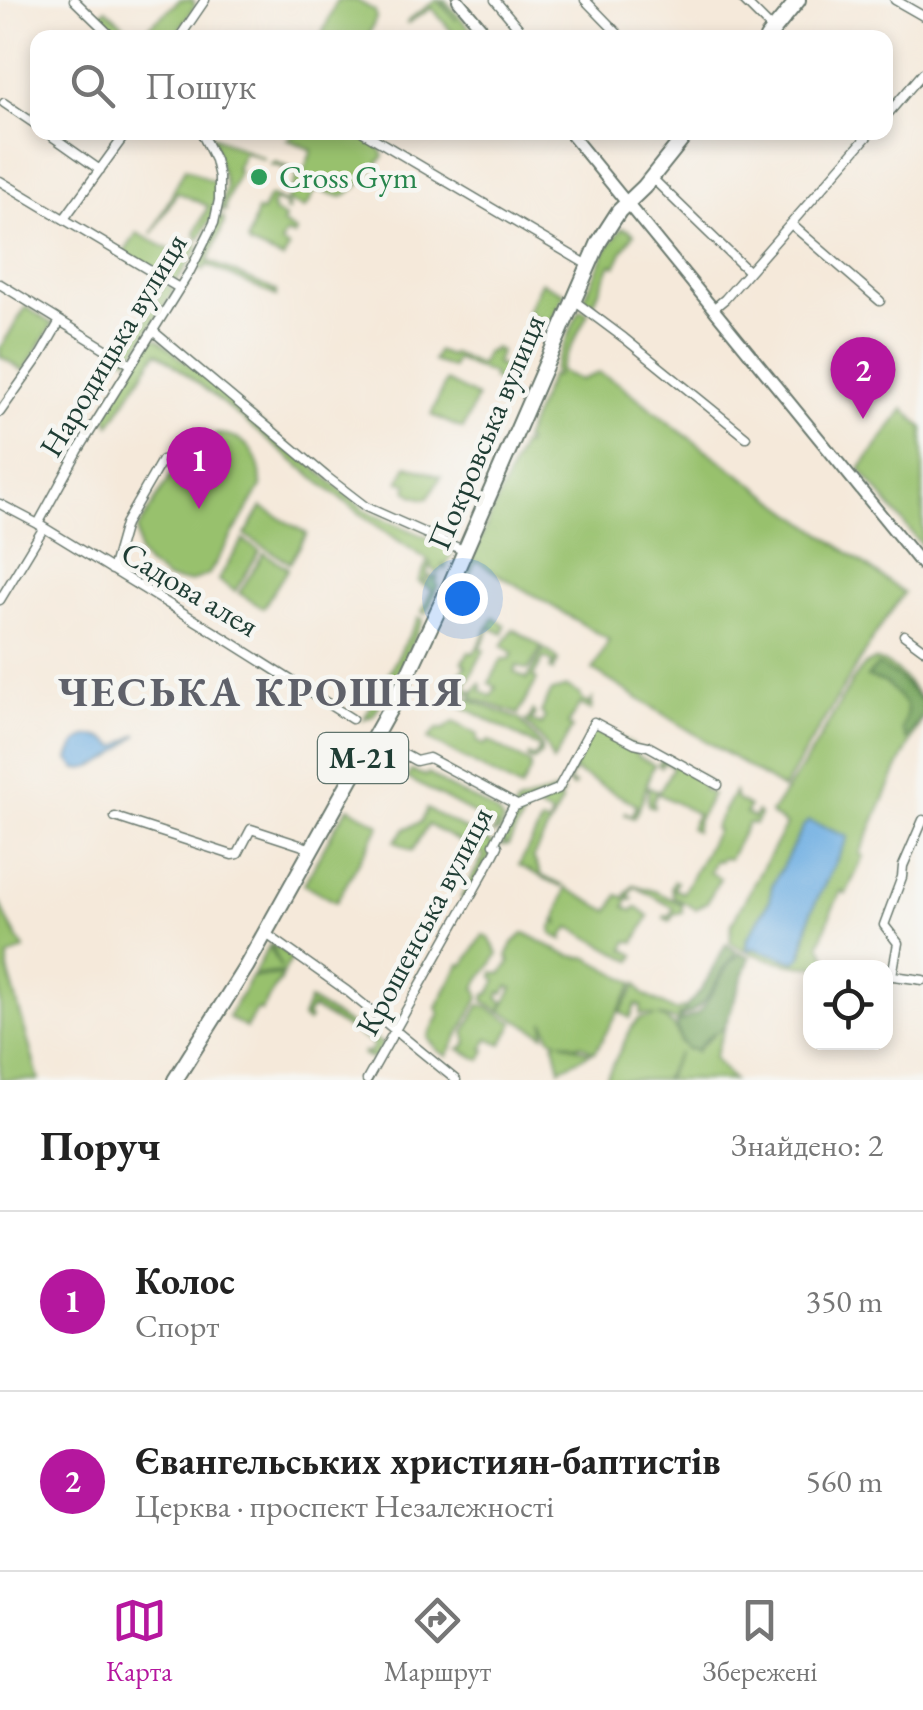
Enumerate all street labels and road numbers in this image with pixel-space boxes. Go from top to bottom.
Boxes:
street label: Народицька вулиця [30,225,196,465]
street label: Покровська вулиця [417,308,555,556]
street label: Садова алея [113,531,267,647]
road number: М-21 [318,733,408,783]
street label: Крошенська вулиця [346,799,502,1043]

